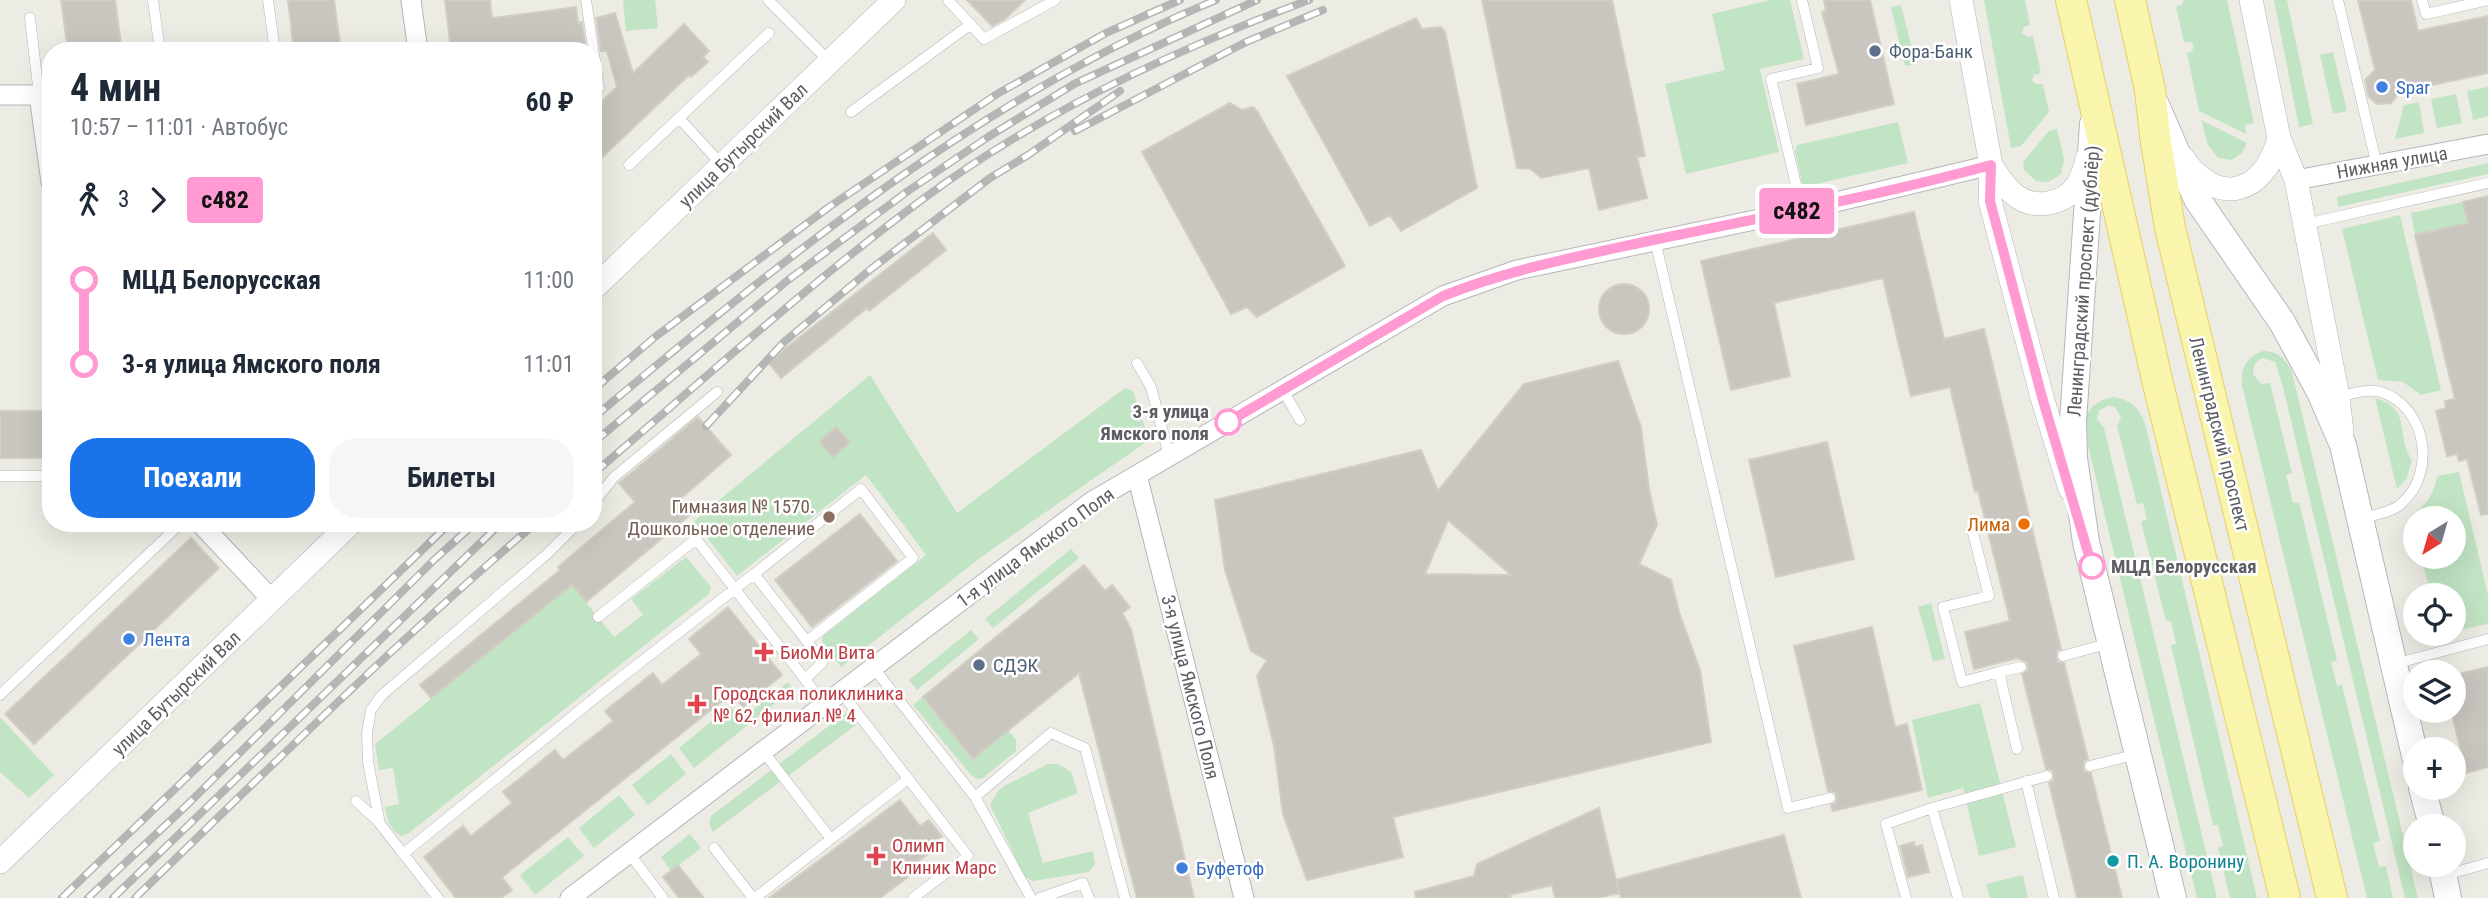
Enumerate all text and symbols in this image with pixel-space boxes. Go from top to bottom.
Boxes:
place label: Фора-Банк [1889,40,1973,63]
marker: Фора-Банк [1867,43,1883,59]
text: 4 мин [70,66,161,110]
place label: Spar [2396,76,2430,99]
street label: улица Бутырский Вал [674,78,812,213]
marker: Spar [2374,79,2390,95]
text: 60 ₽ [525,87,574,117]
text: 10:57 – 11:01 · Автобус [70,114,288,141]
street label: Нижняя улица [2335,141,2449,184]
street label: Ленинградский проспект (дублёр) [2063,145,2104,417]
icon: walk [70,181,108,219]
icon: forward [139,181,177,219]
text: 3 [118,186,129,213]
text: с482 [201,186,249,214]
line badge: с482 [1748,188,1846,234]
text: с482 [1773,197,1821,225]
text: МЦД Белорусская [122,265,321,295]
text: 11:00 [523,267,574,294]
street label: Ленинградский проспект [2184,334,2255,534]
text: 3-я улица Ямского поля [122,349,381,379]
text: 11:01 [523,351,574,378]
place label: 3-я улица Ямского поля [1100,400,1209,445]
marker: 3-я улица Ямского поля [1215,409,1241,435]
button: Поехали [70,438,315,518]
button: Билеты [329,438,574,518]
street label: 1-я улица Ямского Поля [952,483,1118,612]
place label: Гимназия № 1570. Дошкольное отделение [627,495,815,540]
north arrow [2403,506,2466,569]
map controls [2403,506,2466,877]
marker: Гимназия № 1570. Дошкольное отделение [821,509,837,525]
place label: Лима [1967,513,2010,536]
marker: Лима [2016,516,2032,532]
marker: МЦД Белорусская [2079,553,2105,579]
place label: МЦД Белорусская [2111,555,2257,578]
button: locate [2403,583,2466,646]
street label: 3-я улица Ямского Поля [1156,593,1225,782]
street label: улица Бутырский Вал [107,626,245,761]
place label: Лента [143,628,190,651]
marker: Лента [121,631,137,647]
place label: БиоМи Вита [780,641,875,664]
marker: БиоМи Вита [754,642,774,662]
place label: СДЭК [993,654,1039,677]
marker: СДЭК [971,657,987,673]
button: layers [2403,660,2466,723]
place label: Городская поликлиника № 62, филиал № 4 [713,682,904,727]
marker: Городская поликлиника № 62, филиал № 4 [687,694,707,714]
button: + [2403,737,2466,800]
button: − [2403,814,2466,877]
place label: Олимп Клиник Марс [892,834,997,879]
marker: Олимп Клиник Марс [866,846,886,866]
place label: П. А. Воронину [2127,850,2244,873]
marker: П. А. Воронину [2105,853,2121,869]
place label: Буфетоф [1196,857,1264,880]
marker: Буфетоф [1174,860,1190,876]

